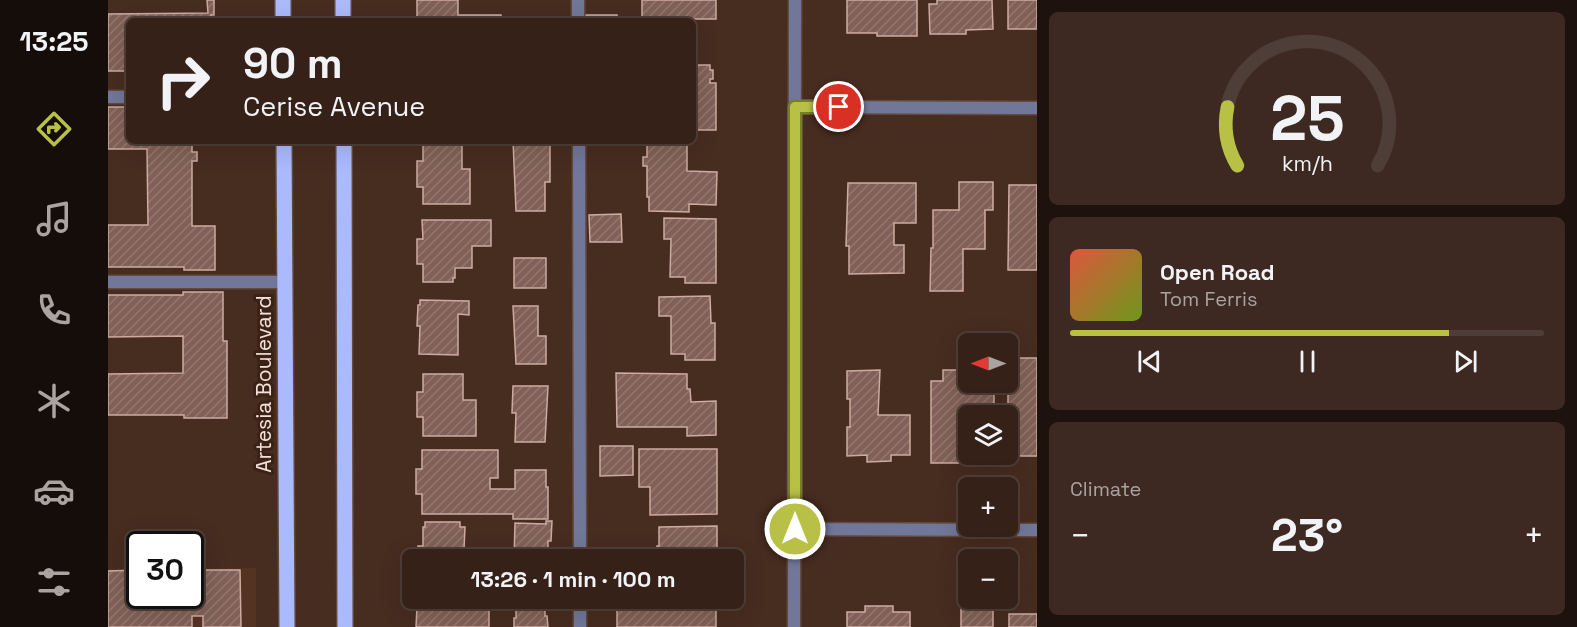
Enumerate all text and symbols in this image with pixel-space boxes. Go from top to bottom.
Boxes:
text: 13:25 [20,24,88,59]
text: 90 m [243,37,343,90]
icon: right [144,42,222,120]
text: 25 [1270,79,1344,158]
pin [813,81,864,132]
text: Cerise Avenue [243,89,425,124]
icon: arrive [822,90,855,123]
icon: directions [33,108,75,150]
text: km/h [1281,150,1333,177]
icon: music [33,198,75,240]
text: Open Road [1160,258,1275,286]
text: Tom Ferris [1160,286,1258,312]
icon: phone [33,289,75,331]
street label: Artesia Boulevard [250,295,277,473]
north arrow [958,333,1018,393]
map controls [958,333,1018,609]
icon: previous [1133,345,1166,378]
icon: pause [1291,345,1324,378]
icon: next [1449,345,1482,378]
icon: climate [33,380,75,422]
button: layers [958,405,1018,465]
icon: car [33,470,75,512]
text: Climate [1070,476,1141,502]
button: + [958,477,1018,537]
position arrow [763,497,827,561]
text: 23° [1271,507,1343,564]
text: − [1070,515,1090,557]
text: + [1524,515,1544,557]
speed limit sign: 30 [126,531,204,609]
button: − [958,549,1018,609]
icon: filters [33,561,75,603]
text: 13:26 · 1 min · 100 m [470,565,676,593]

